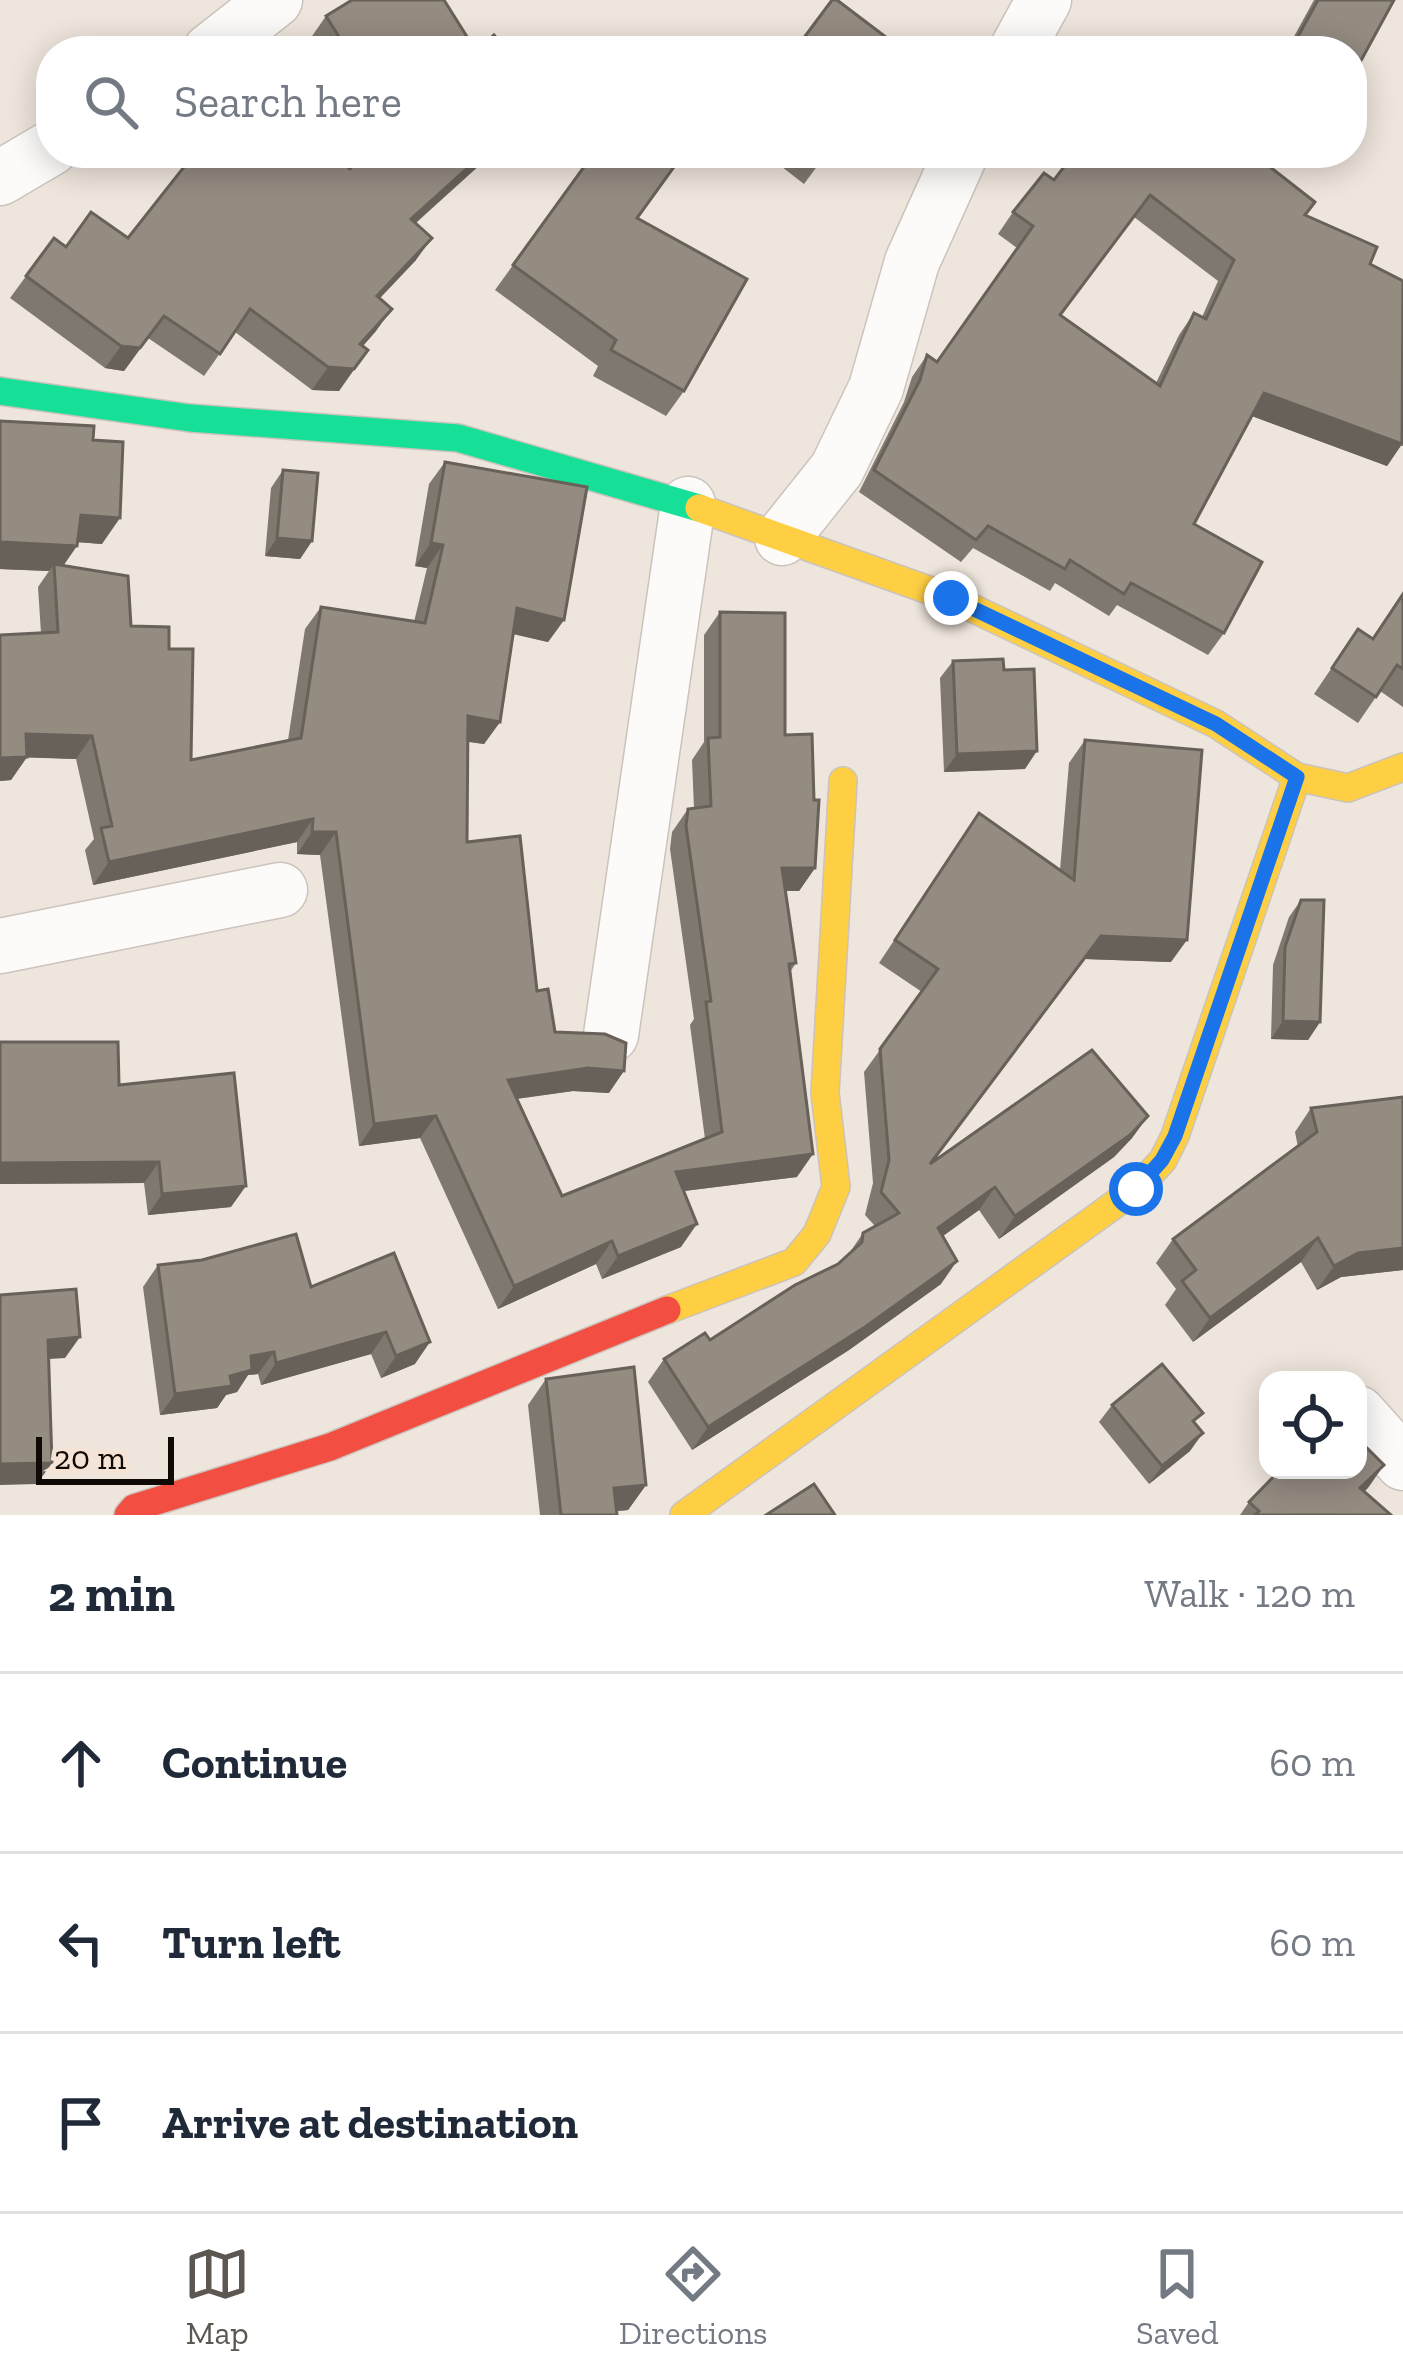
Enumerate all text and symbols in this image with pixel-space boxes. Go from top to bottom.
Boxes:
search box [36,36,1367,168]
icon: search [78,69,144,135]
text: Search here [174,75,402,129]
route end [924,571,978,625]
route start [1109,1162,1163,1216]
map controls [1259,1371,1367,1479]
button: locate [1259,1371,1367,1479]
scale bar [36,1431,174,1484]
text: 20 m [54,1438,126,1477]
text: 2 min [48,1563,175,1624]
text: Walk · 120 m [1144,1570,1355,1617]
icon: ahead [48,1730,114,1796]
text: Continue [162,1736,347,1790]
text: 60 m [1269,1739,1355,1786]
icon: left [48,1910,114,1976]
text: Turn left [162,1916,340,1970]
text: 60 m [1269,1919,1355,1966]
icon: arrive [48,2090,114,2156]
text: Arrive at destination [162,2096,578,2150]
tab: Map [184,2241,250,2352]
tab: Directions [619,2241,768,2352]
tab: Saved [1136,2241,1219,2352]

